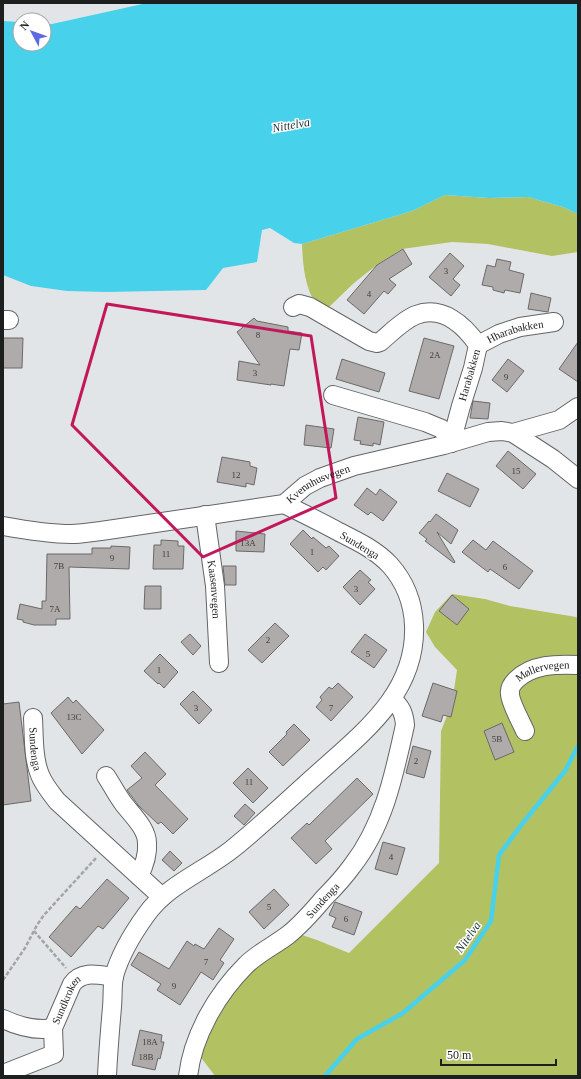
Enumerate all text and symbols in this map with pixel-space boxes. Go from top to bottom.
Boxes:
north arrow [12,12,52,52]
text: N [17,18,32,32]
water label: Nittelva [270,115,311,135]
house number: 3 [444,266,449,276]
house number: 4 [367,289,372,299]
street label: Hharabakken [485,318,545,345]
house number: 8 [256,330,261,340]
street label: Harabakken [456,347,482,402]
house number: 2A [430,350,441,360]
house number: 3 [253,368,258,378]
house number: 9 [504,372,509,382]
street label: Kvennhusvegen [284,462,352,505]
house number: 15 [512,466,521,476]
house number: 12 [232,470,241,480]
street label: Sundenga [338,529,382,561]
house number: 13A [240,538,256,548]
house number: 1 [310,547,314,557]
house number: 11 [162,549,170,559]
house number: 9 [110,553,115,563]
street label: Kaasenvegen [205,559,223,619]
house number: 7B [54,561,64,571]
house number: 6 [503,562,508,572]
house number: 3 [354,584,359,594]
house number: 7A [50,604,61,614]
house number: 2 [266,635,270,645]
house number: 5 [366,649,371,659]
street label: Møllervegen [513,659,570,684]
house number: 1 [157,665,161,675]
house number: 3 [194,703,199,713]
house number: 7 [329,703,334,713]
house number: 13C [66,712,82,722]
street label: Sundenga [27,727,44,772]
house number: 5B [492,734,502,744]
house number: 2 [414,756,418,766]
house number: 11 [245,777,253,787]
house number: 4 [389,852,394,862]
street label: Sundenga [303,880,342,920]
house number: 5 [267,902,272,912]
house number: 6 [344,914,349,924]
water label: Nitelva [452,919,484,956]
house number: 7 [204,957,209,967]
street label: Sundkroken [49,972,83,1026]
house number: 9 [172,981,177,991]
house number: 18A [142,1037,158,1047]
scale bar [441,1041,556,1067]
text: 50 m [447,1048,472,1062]
house number: 18B [138,1052,154,1062]

